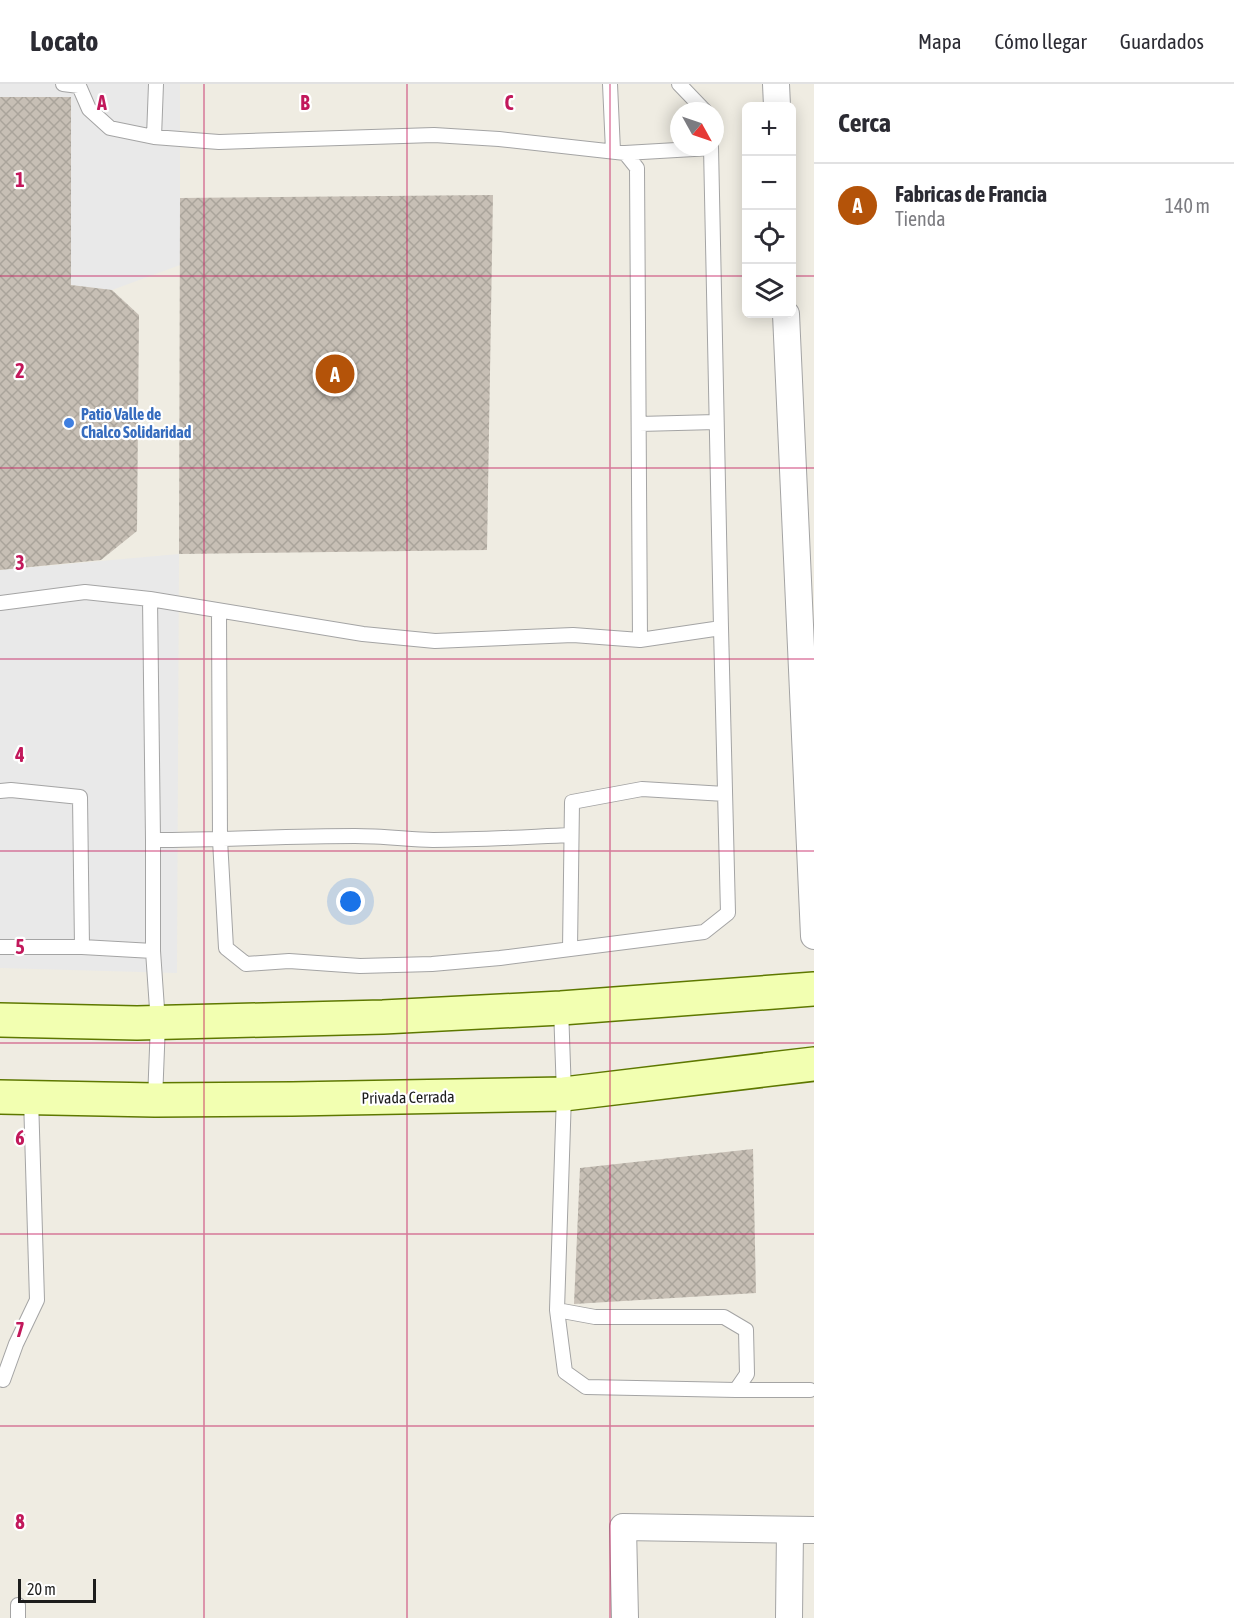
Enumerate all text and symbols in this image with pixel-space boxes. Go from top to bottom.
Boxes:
text: Locato [30,25,98,57]
text: Mapa [918,29,962,53]
text: Cómo llegar [995,29,1087,53]
text: Guardados [1120,29,1204,53]
text: A [96,91,107,114]
text: B [300,91,310,114]
text: C [505,91,514,114]
north arrow [670,102,724,156]
map controls [742,102,796,318]
button: + [742,102,796,156]
text: Cerca [838,108,891,138]
button: − [742,156,796,210]
text: 1 [15,168,25,191]
text: Fabricas de Francia [895,181,1047,207]
text: A [853,194,862,217]
text: 140 m [1165,194,1210,217]
text: Tienda [895,207,946,230]
button: locate [742,210,796,264]
button: layers [742,264,796,318]
pin: A [316,352,354,396]
text: 2 [15,359,25,382]
place label: Patio Valle de Chalco Solidaridad [81,405,192,441]
marker: Patio Valle de Chalco Solidaridad [62,416,76,430]
text: 3 [15,551,25,574]
text: 4 [14,743,25,766]
your location [336,887,365,916]
text: 5 [15,935,25,958]
street label: Privada Cerrada [361,1087,455,1107]
text: 6 [15,1126,25,1149]
text: 7 [15,1318,25,1341]
text: 8 [15,1510,25,1533]
scale bar [18,1576,96,1604]
text: 20 m [27,1580,56,1598]

